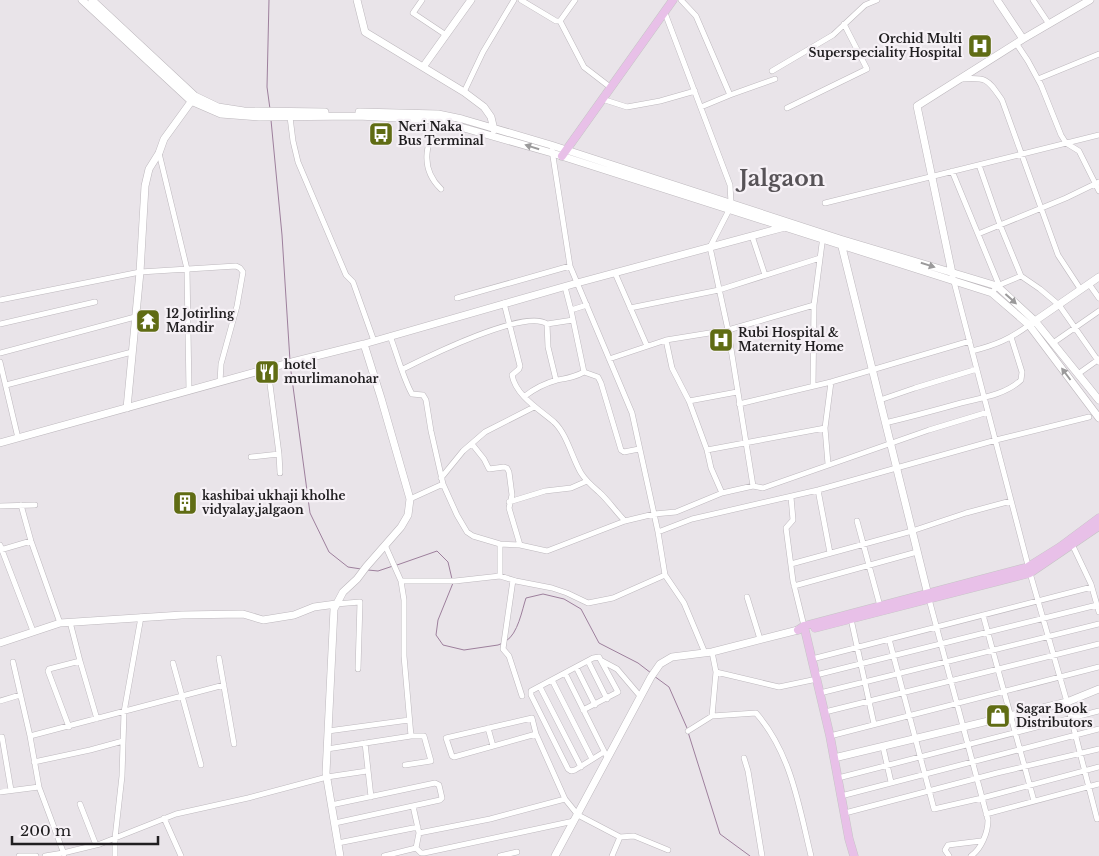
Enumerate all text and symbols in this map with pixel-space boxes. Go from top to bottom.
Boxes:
place label: Orchid Multi Superspeciality Hospital [809,31,963,60]
hospital icon: Orchid Multi Superspeciality Hospital [967,33,993,59]
place label: Neri Naka Bus Terminal [398,119,485,148]
bus stop icon: Neri Naka Bus Terminal [368,121,394,147]
one-way arrow [525,143,540,151]
district label: Jalgaon [735,165,825,192]
one-way arrow [921,262,936,270]
one-way arrow [1005,293,1017,305]
place label: 12 Jotirling Mandir [166,306,235,335]
temple icon: 12 Jotirling Mandir [135,308,161,334]
place label: Rubi Hospital & Maternity Home [738,325,844,354]
hospital icon: Rubi Hospital & Maternity Home [708,327,734,353]
place label: hotel murlimanohar [284,357,379,386]
restaurant icon: hotel murlimanohar [254,359,280,385]
one-way arrow [1061,367,1071,381]
place label: kashibai ukhaji kholhe vidyalay,jalgaon [202,488,346,517]
building icon: kashibai ukhaji kholhe vidyalay,jalgaon [172,490,198,516]
place label: Sagar Book Distributors [1016,701,1093,730]
shop icon: Sagar Book Distributors [985,703,1011,729]
scale bar [12,814,159,846]
text: 200 m [20,821,71,840]

